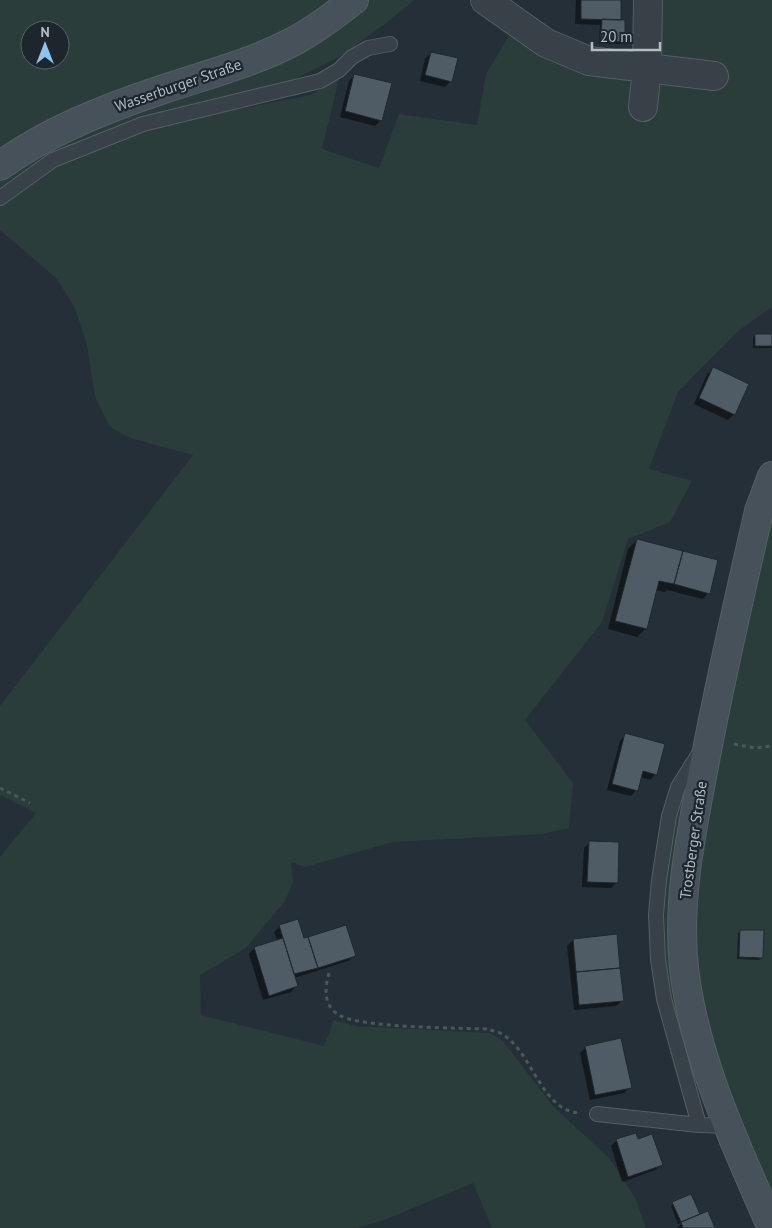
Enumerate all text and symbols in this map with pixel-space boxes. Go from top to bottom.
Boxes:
north arrow [20,20,70,70]
scale bar [592,20,660,52]
text: N [40,23,50,41]
text: 20 m [600,27,633,46]
street label: Wasserburger Straße [112,54,244,116]
street label: Trostberger Straße [675,780,711,900]

